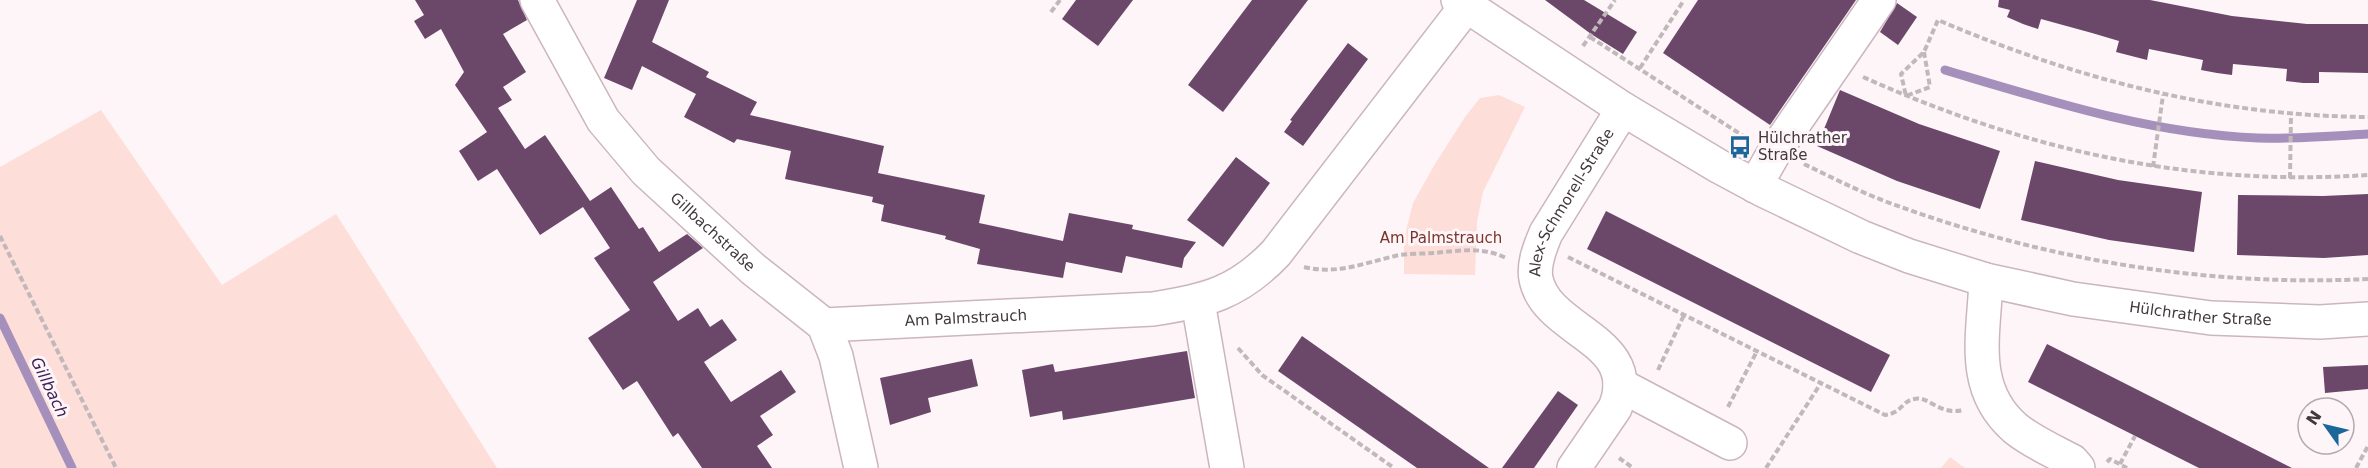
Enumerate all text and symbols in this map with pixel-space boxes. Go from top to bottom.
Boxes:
street label: Alex-Schmorell-Straße [1526,125,1618,277]
place label: Hülchrather Straße [1758,129,1848,164]
bus stop icon: Hülchrather Straße [1727,134,1753,160]
street label: Gillbachstraße [667,189,759,275]
park label: Am Palmstrauch [1380,229,1502,247]
street label: Hülchrather Straße [2128,298,2272,329]
street label: Am Palmstrauch [904,306,1027,330]
water label: Gillbach [27,354,72,420]
north arrow [2296,396,2356,456]
text: N [2302,407,2326,429]

